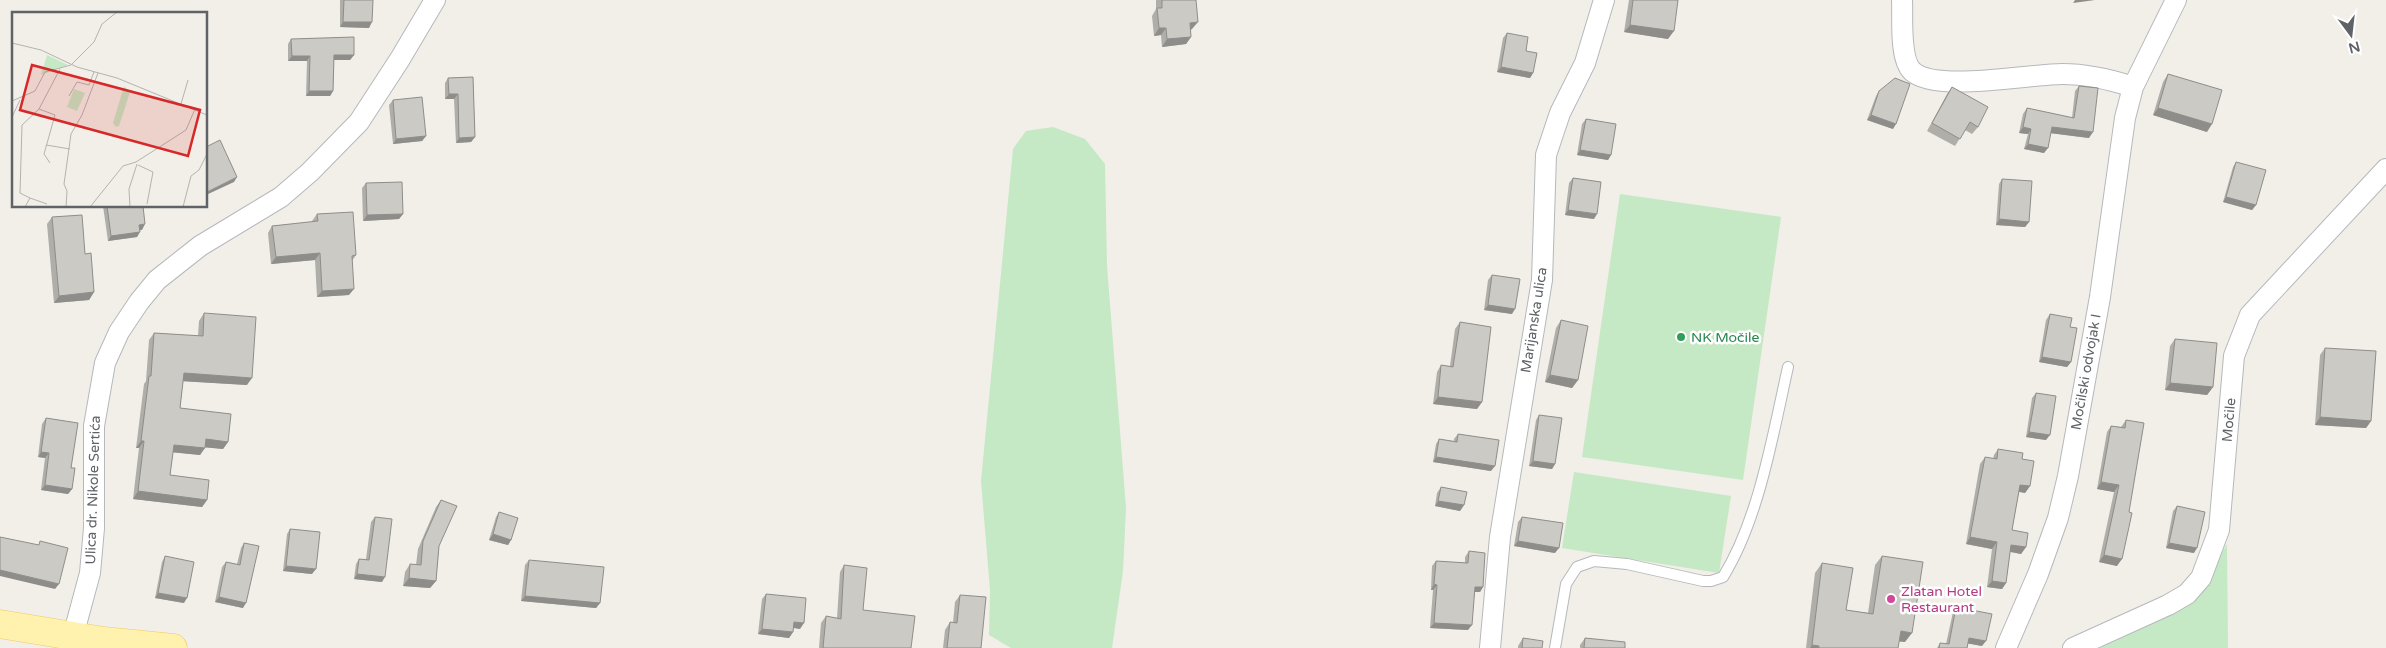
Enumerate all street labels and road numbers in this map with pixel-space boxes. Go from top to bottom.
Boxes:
street label: Marijanska ulica [1517,266,1551,374]
street label: Močilski odvojak I [2067,313,2105,431]
street label: Močile [2219,397,2239,443]
street label: Ulica dr. Nikole Sertića [82,415,104,565]

